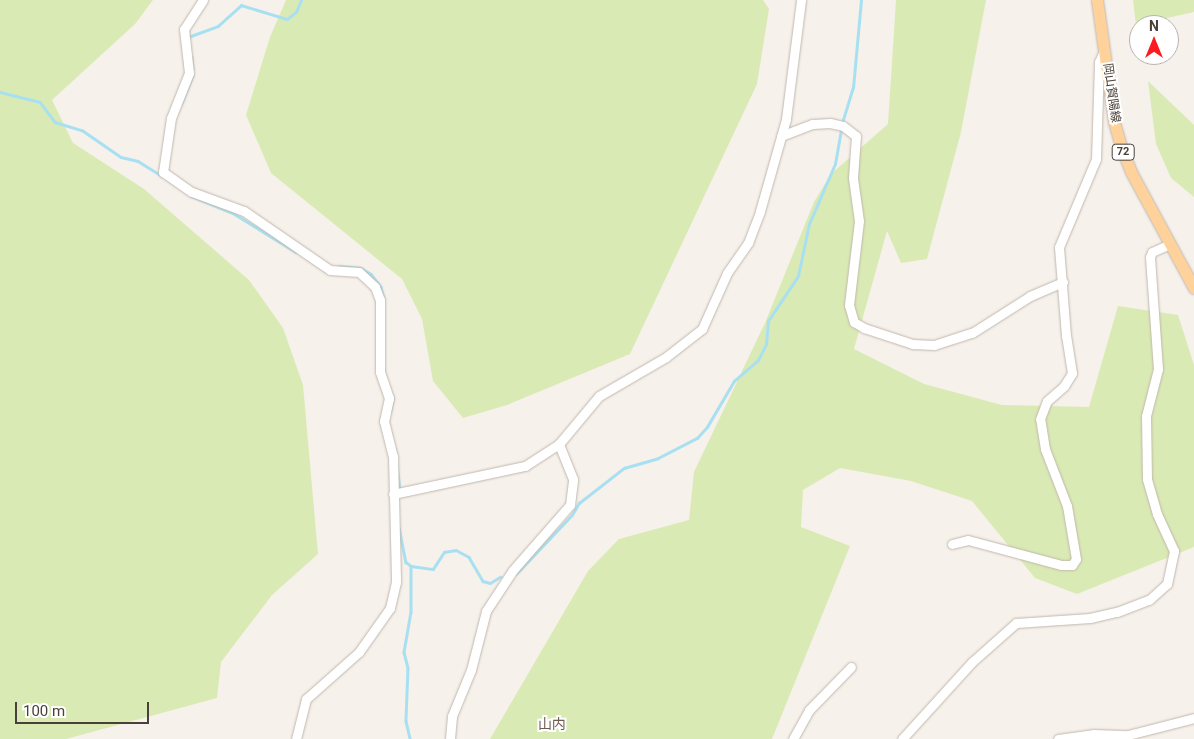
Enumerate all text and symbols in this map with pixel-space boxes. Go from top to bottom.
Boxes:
north arrow [1129,15,1179,65]
text: N [1149,18,1159,34]
street label: 岡山賀陽線 [1100,62,1122,124]
road number: 72 [1110,144,1136,160]
scale bar [18,692,151,724]
text: 100 m [23,702,65,720]
district label: 山内 [538,716,566,732]

